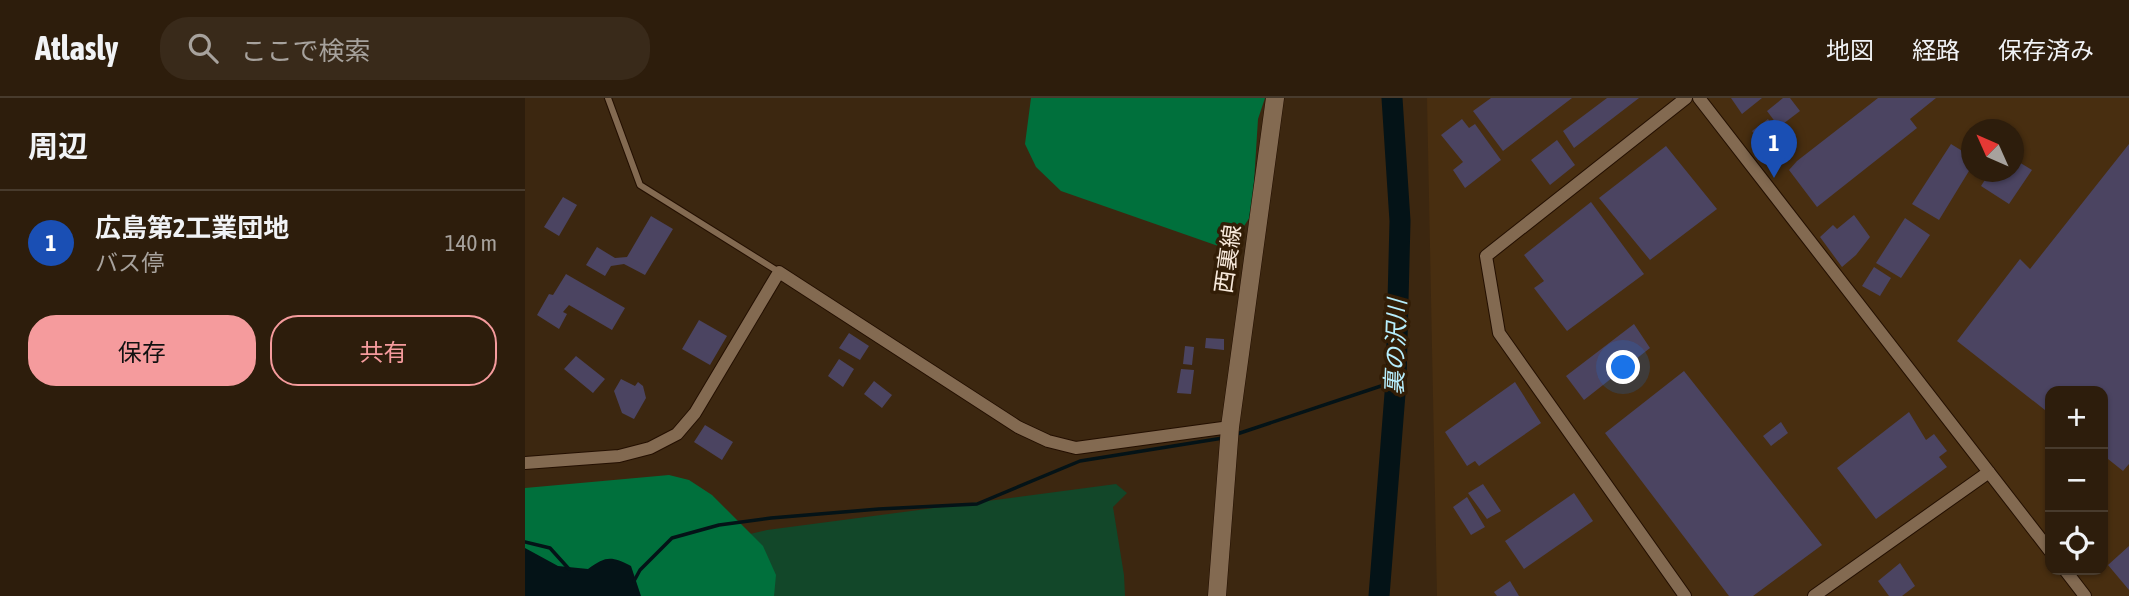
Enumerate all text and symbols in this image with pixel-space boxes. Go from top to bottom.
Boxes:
search box [160,17,650,80]
text: Atlasly [35,29,118,67]
icon: search [184,29,222,67]
text: ここで検索 [240,36,370,66]
text: 地図 [1826,37,1874,64]
text: 経路 [1912,37,1960,64]
text: 保存済み [1998,37,2094,64]
north arrow [1961,119,2024,182]
pin: 1 [1751,120,1797,178]
text: 周辺 [28,129,88,163]
text: 広島第2工業団地 [95,213,289,243]
street label: 西裏線 [1210,223,1246,295]
text: 1 [46,230,56,256]
text: 140 m [445,230,497,256]
text: バス停 [95,250,164,276]
water label: 裏の沢川 [1380,296,1411,395]
button: 保存 [28,315,256,386]
button: 共有 [270,315,497,386]
your location [1606,350,1640,384]
map controls [2045,386,2108,575]
button: + [2045,386,2108,449]
button: − [2045,449,2108,512]
button: locate [2045,512,2108,575]

